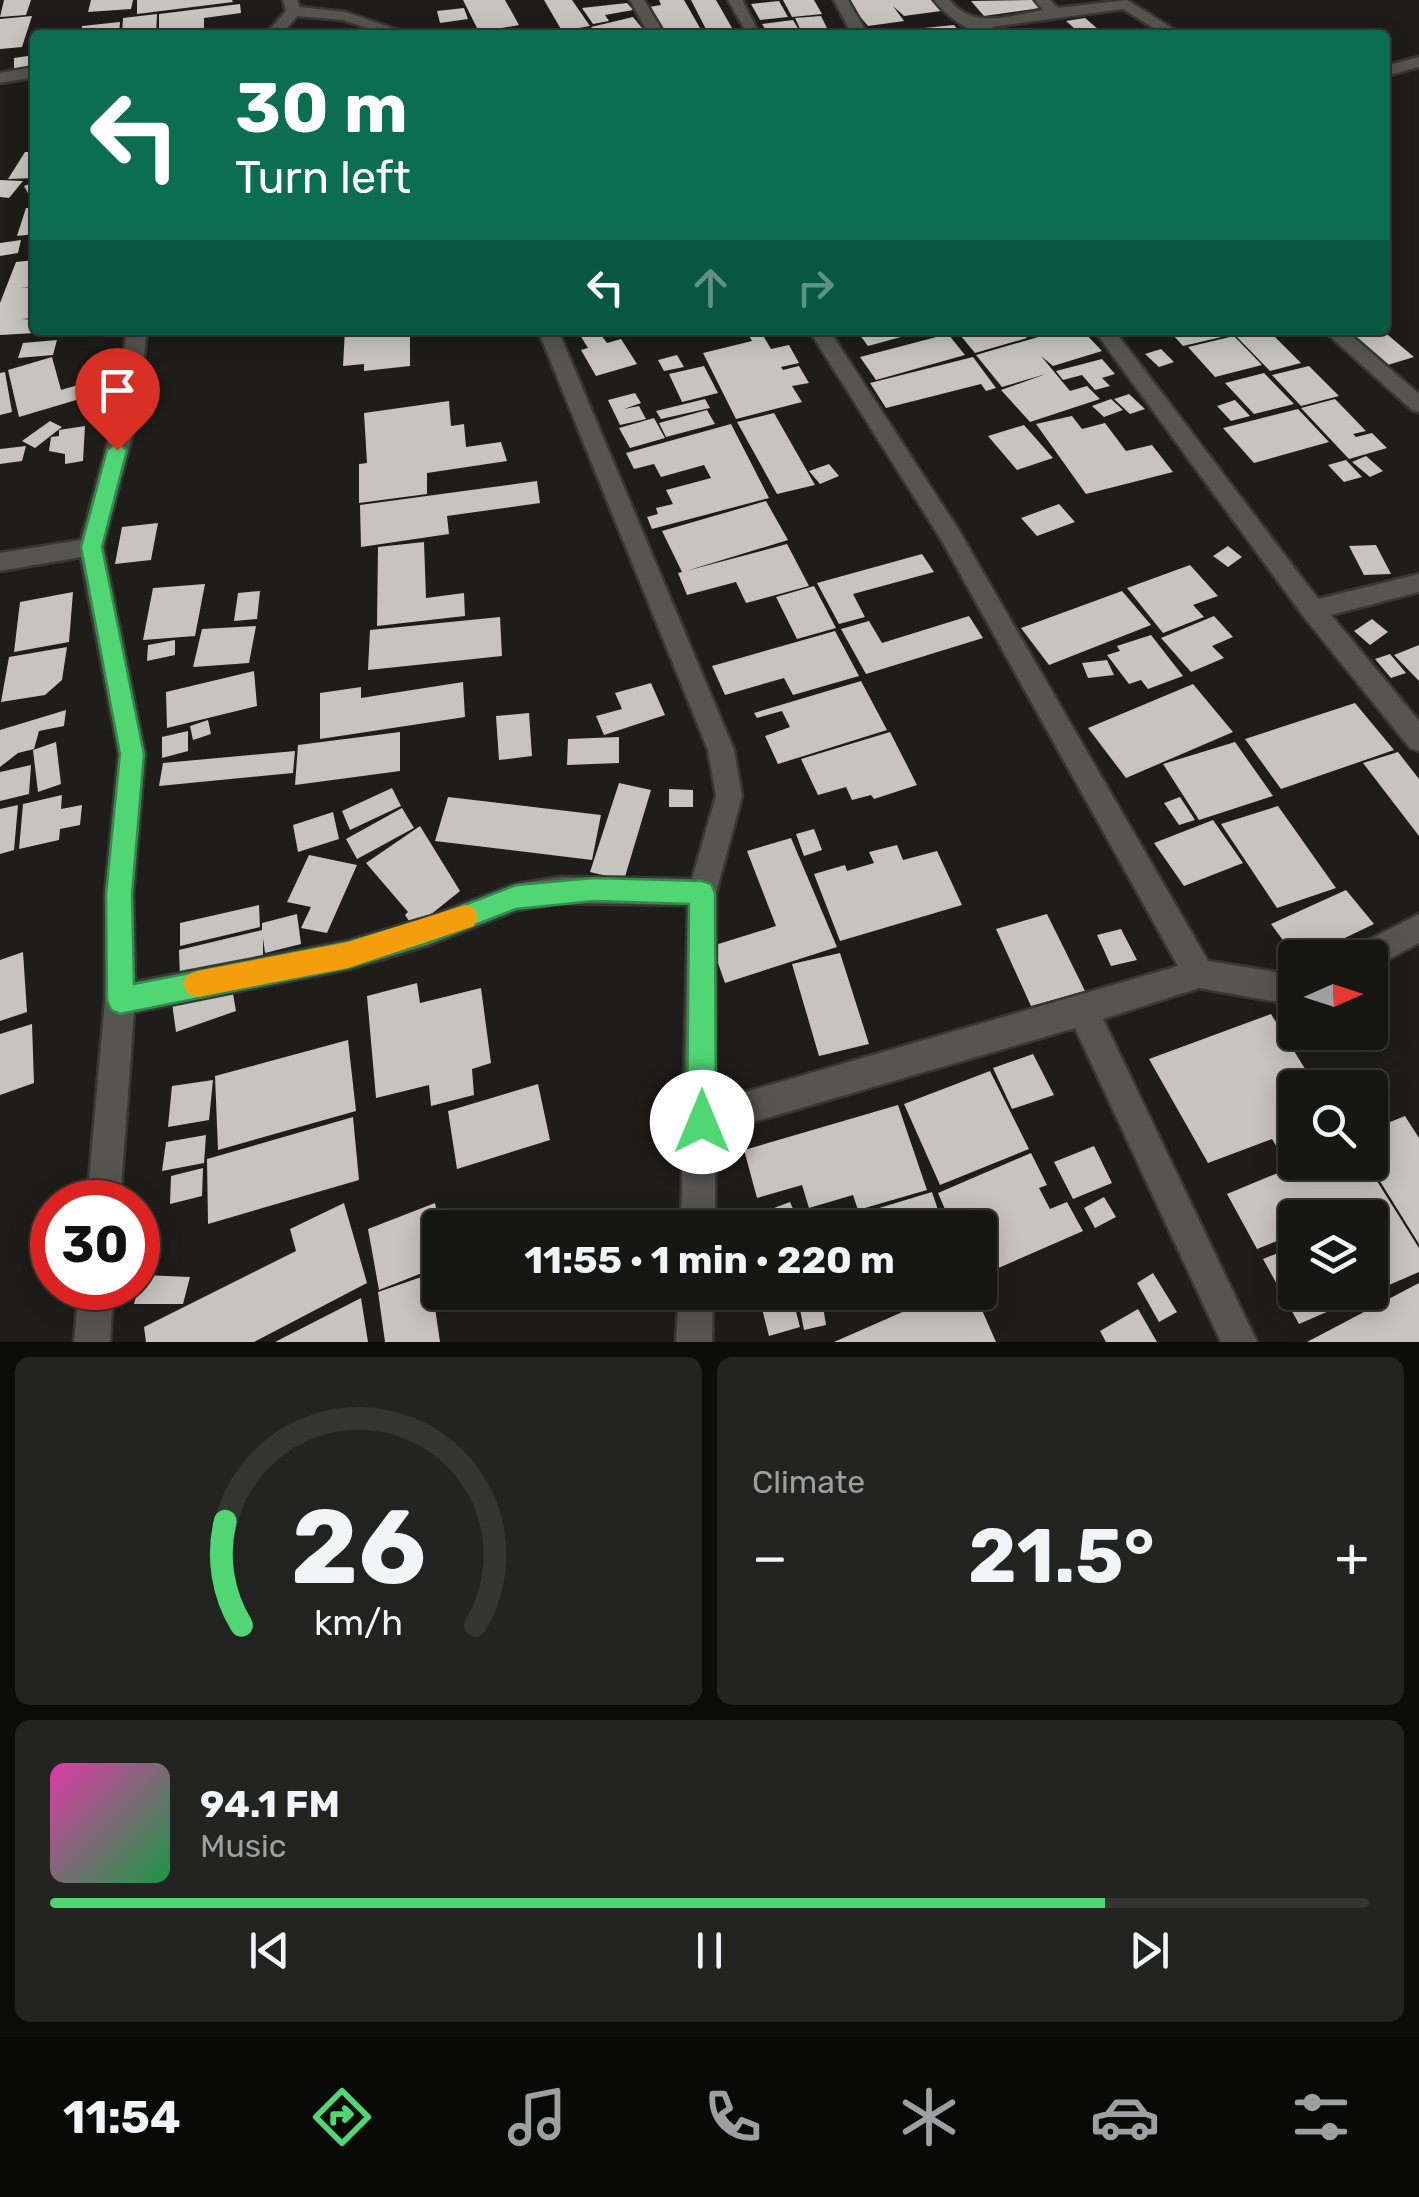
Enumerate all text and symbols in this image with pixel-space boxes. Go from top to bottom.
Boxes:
text: 30 m [235,67,408,150]
icon: left [70,70,200,200]
text: Turn left [235,151,411,204]
icon: left [578,260,633,315]
icon: ahead [683,260,738,315]
icon: right [788,260,843,315]
pin [75,348,160,451]
icon: arrive [90,363,145,418]
north arrow [1278,940,1388,1050]
map controls [1278,940,1388,1310]
position arrow [650,1070,754,1174]
button: search [1278,1070,1388,1180]
speed limit sign: 30 [30,1180,160,1310]
button: layers [1278,1200,1388,1310]
text: 11:55 · 1 min · 220 m [524,1237,895,1283]
text: Climate [752,1463,865,1501]
text: 26 [291,1486,426,1609]
text: 21.5° [968,1512,1155,1601]
text: − [752,1525,788,1590]
text: + [1335,1525,1369,1590]
text: km/h [314,1602,403,1644]
text: 94.1 FM [200,1781,340,1827]
text: Music [200,1827,286,1865]
icon: previous [242,1923,297,1978]
icon: pause [682,1923,737,1978]
icon: next [1122,1923,1177,1978]
icon: directions [307,2082,377,2152]
icon: music [502,2082,572,2152]
icon: phone [698,2082,768,2152]
icon: climate [894,2082,964,2152]
icon: car [1090,2082,1160,2152]
icon: filters [1286,2082,1356,2152]
text: 11:54 [63,2091,181,2144]

